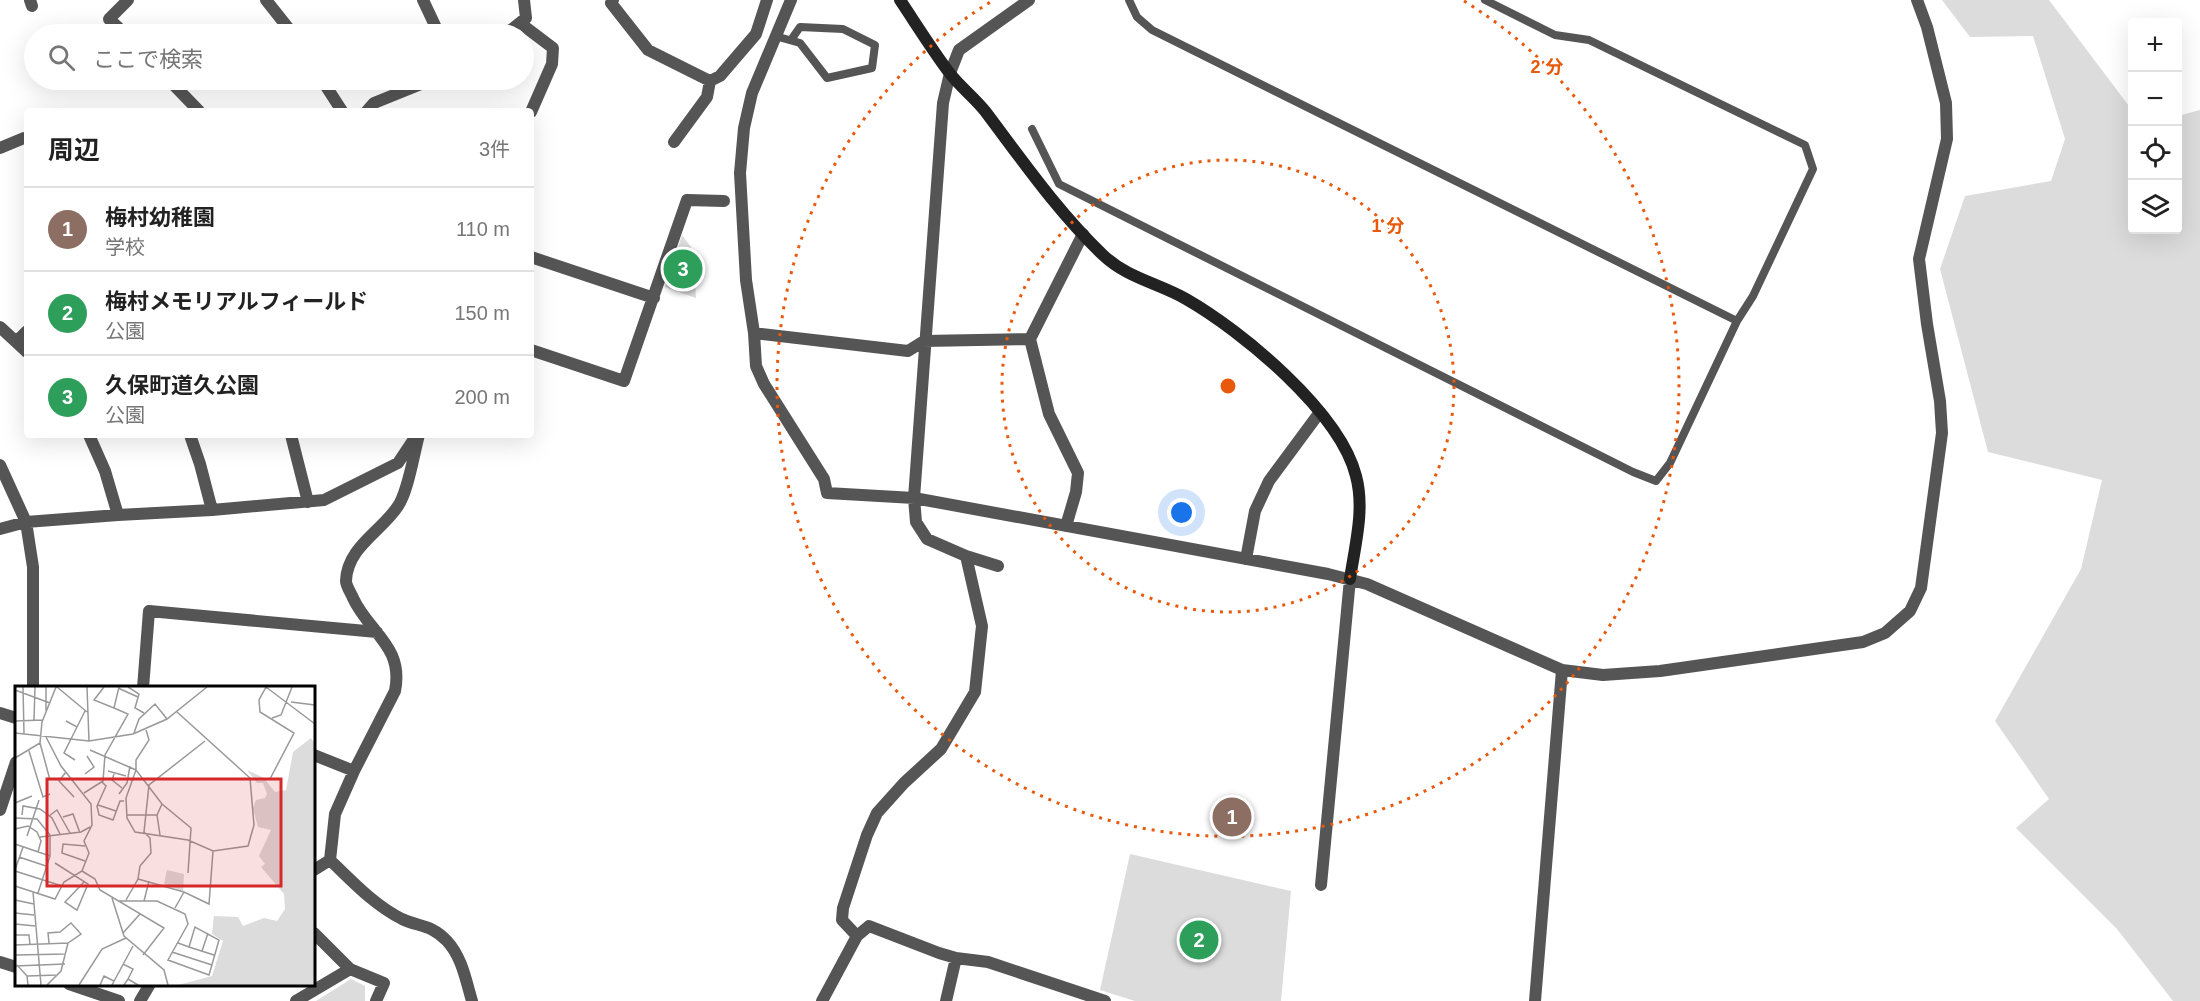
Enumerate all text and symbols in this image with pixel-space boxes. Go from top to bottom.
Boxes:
map controls [2128,18,2182,234]
button: + [2128,18,2182,72]
search box [24,24,534,90]
icon: search [45,41,78,74]
text: ここで検索 [93,47,203,72]
text: 2 分 [1530,57,1564,77]
button: − [2128,72,2182,126]
button: locate [2128,126,2182,180]
text: 周辺 [48,135,100,165]
text: 3件 [479,138,510,160]
button: layers [2128,180,2182,234]
text: 梅村幼稚園 [105,205,215,230]
text: 1 分 [1371,216,1405,236]
text: 1 [62,218,73,240]
text: 110 m [456,218,510,240]
text: 学校 [105,236,145,258]
pin: 3 [664,246,702,292]
text: 梅村メモリアルフィールド [105,289,368,314]
text: 2 [62,302,73,324]
text: 150 m [454,302,510,324]
text: 公園 [105,320,145,342]
text: 久保町道久公園 [105,373,259,398]
centre of rings [1218,376,1238,396]
text: 3 [62,386,73,408]
text: 200 m [454,386,510,408]
text: 公園 [105,404,145,426]
your location [1167,498,1196,527]
inset map [15,686,315,986]
pin: 1 [1212,794,1252,840]
pin: 2 [1180,918,1218,962]

